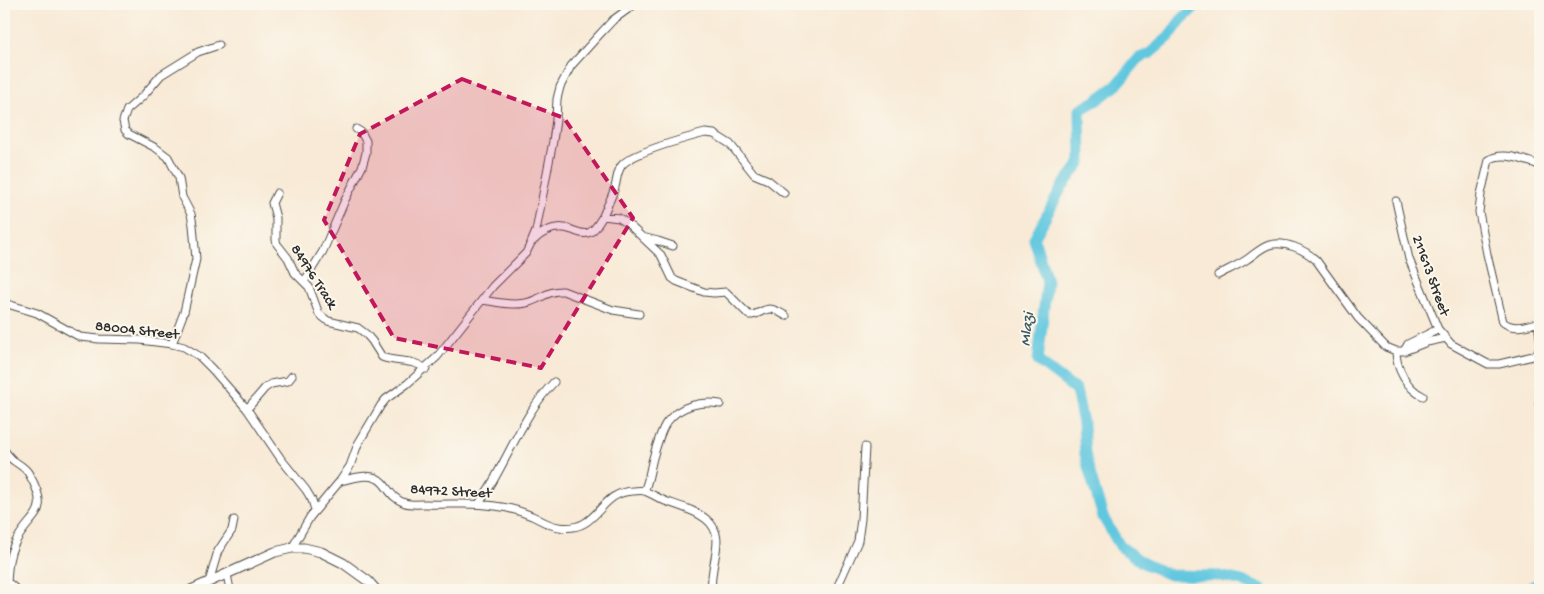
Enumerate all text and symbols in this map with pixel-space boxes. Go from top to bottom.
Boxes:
street label: 211613 Street [1407,233,1454,320]
street label: 84976 Track [286,242,341,314]
water label: Mlazi [1017,310,1040,347]
street label: 88004 Street [94,318,181,345]
street label: 84972 Street [410,481,494,503]

